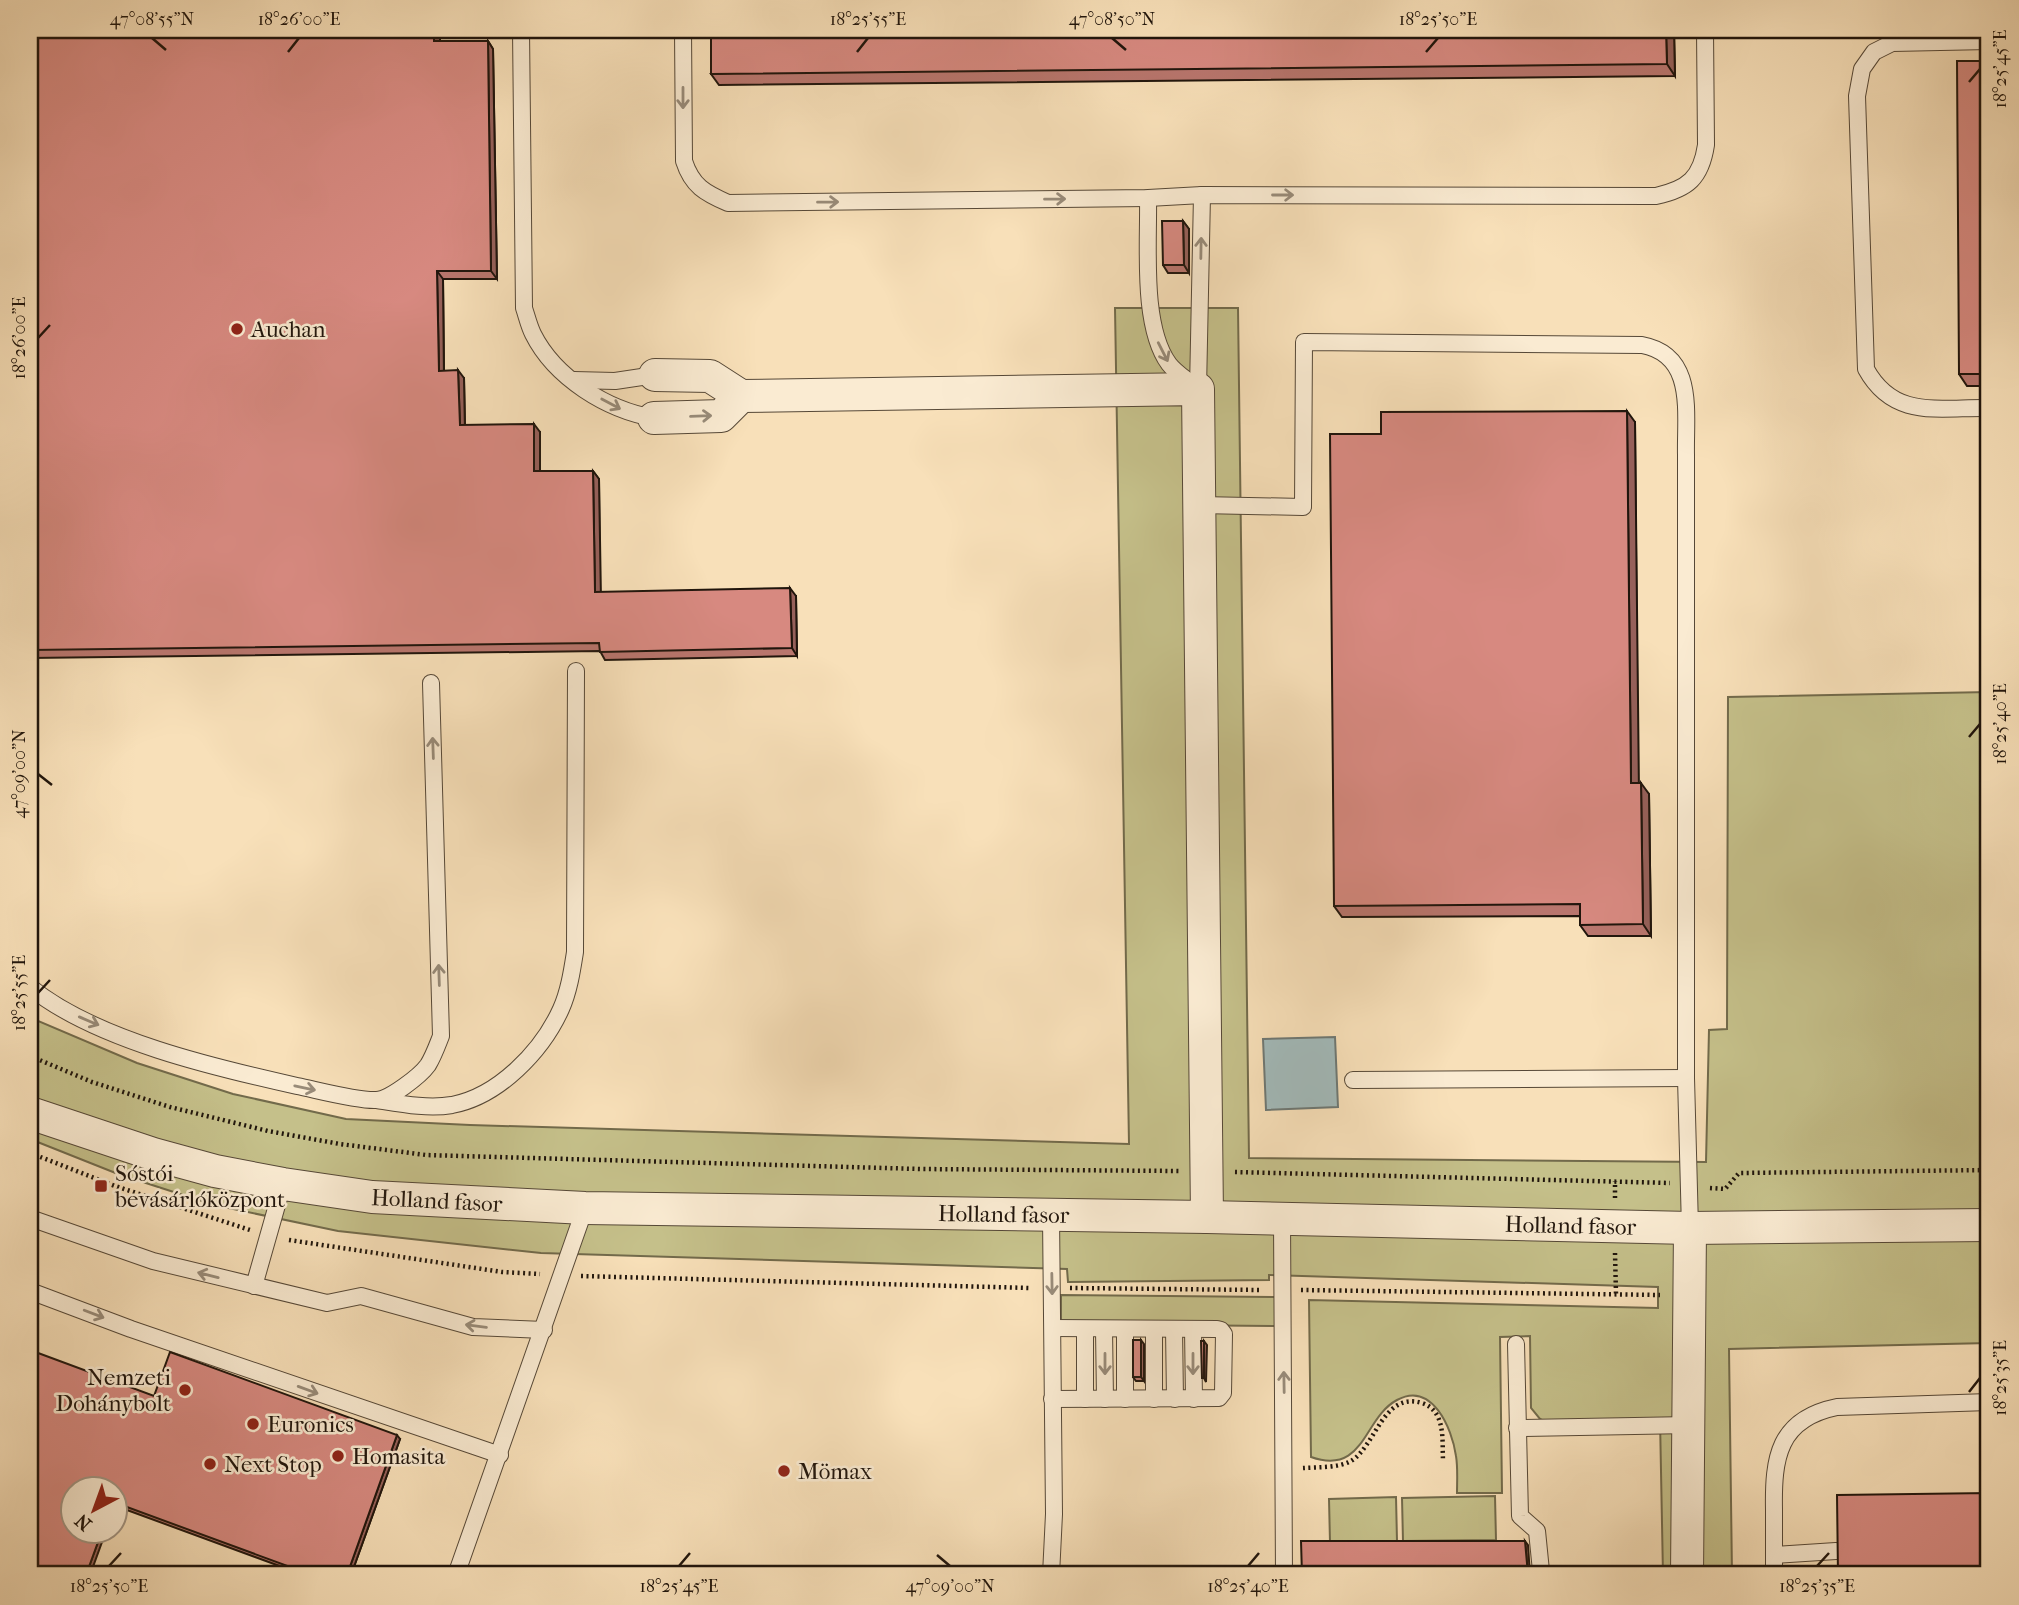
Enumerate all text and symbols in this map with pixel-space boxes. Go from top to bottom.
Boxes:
text: 47°08'55"N [110,9,195,30]
text: 18°26'00"E [258,9,340,30]
text: 18°25'55"E [830,9,906,30]
text: 47°08'50"N [1069,9,1156,30]
text: 18°25'50"E [1399,9,1477,30]
text: 18°25'45"E [1990,30,2011,108]
one-way arrow [676,86,690,109]
one-way arrow [1271,188,1294,202]
one-way arrow [1044,192,1067,206]
one-way arrow [816,195,839,209]
one-way arrow [1195,237,1208,260]
text: 18°26'00"E [9,297,30,379]
place label: Auchan [250,316,326,343]
marker: Auchan [229,321,245,337]
one-way arrow [1156,342,1170,362]
one-way arrow [600,398,621,411]
one-way arrow [689,410,712,423]
text: 18°25'40"E [1990,683,2011,765]
text: 47°09'00"N [9,729,30,819]
one-way arrow [426,737,440,760]
text: 18°25'55"E [9,955,30,1031]
one-way arrow [432,964,446,987]
one-way arrow [77,1015,99,1028]
one-way arrow [294,1082,316,1095]
place label: Sóstói bevásárlóközpont [114,1160,285,1213]
marker: Sóstói bevásárlóközpont [93,1178,109,1194]
street label: Holland fasor [370,1183,503,1217]
street label: Holland fasor [938,1200,1070,1229]
street label: Holland fasor [1504,1210,1637,1240]
one-way arrow [197,1268,219,1281]
one-way arrow [1046,1272,1059,1295]
one-way arrow [82,1309,104,1322]
one-way arrow [465,1320,488,1333]
text: 18°25'35"E [1990,1340,2011,1416]
one-way arrow [1098,1352,1112,1375]
one-way arrow [1186,1352,1200,1375]
place label: Nemzeti Dohánybolt [56,1364,171,1417]
one-way arrow [1277,1370,1291,1393]
marker: Nemzeti Dohánybolt [177,1382,193,1398]
one-way arrow [297,1385,319,1397]
place label: Euronics [267,1411,354,1438]
marker: Euronics [245,1416,261,1432]
place label: Homasita [352,1443,446,1470]
marker: Homasita [330,1448,346,1464]
place label: Next Stop [224,1451,322,1478]
marker: Next Stop [202,1456,218,1472]
place label: Mömax [798,1458,872,1485]
marker: Mömax [776,1463,792,1479]
north arrow [60,1476,130,1546]
text: N [70,1509,96,1535]
text: 18°25'50"E [70,1576,148,1597]
text: 18°25'45"E [640,1576,718,1597]
text: 47°09'00"N [905,1576,995,1597]
text: 18°25'40"E [1207,1576,1289,1597]
text: 18°25'35"E [1779,1576,1855,1597]

